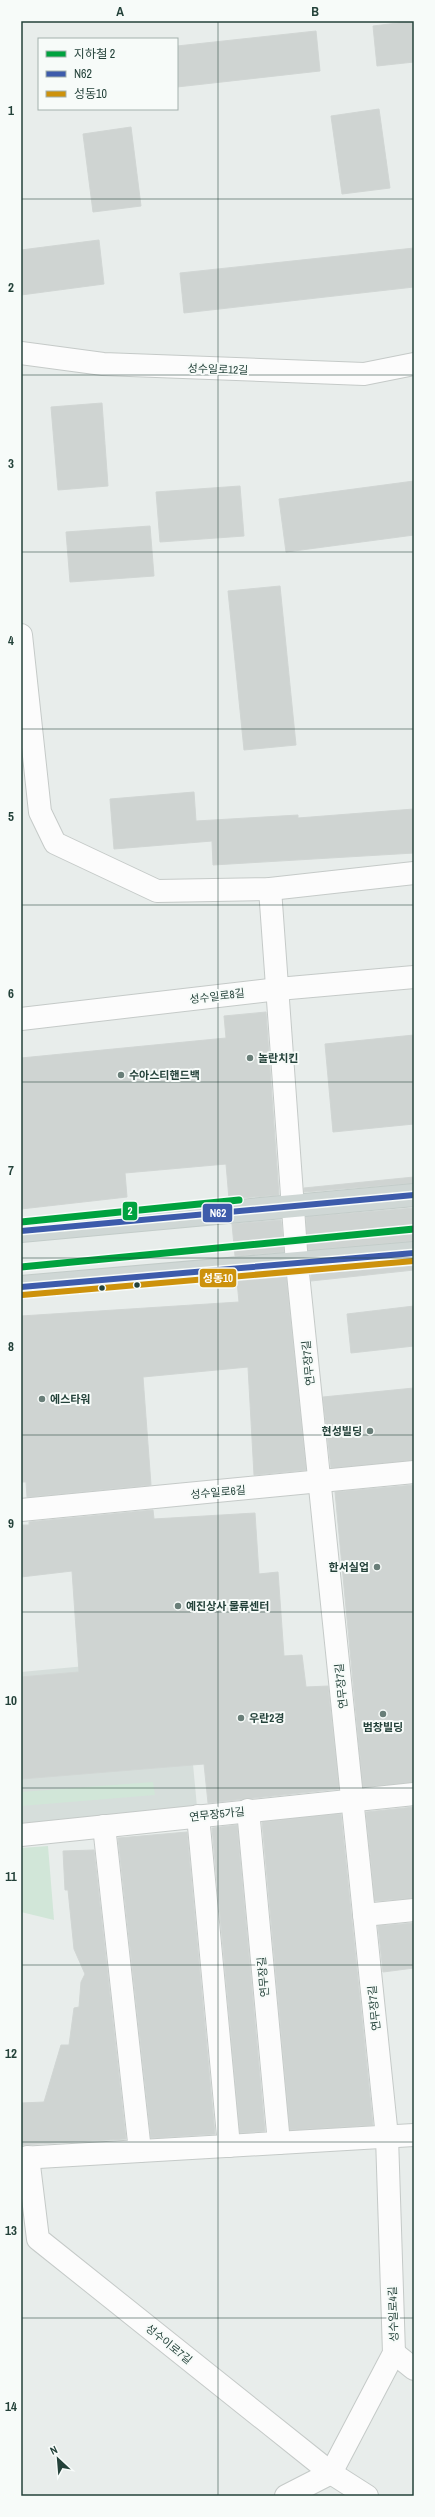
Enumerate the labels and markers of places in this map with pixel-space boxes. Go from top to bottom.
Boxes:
place label: 놀란치킨 [258,1051,298,1065]
marker: 놀란치킨 [245,1053,255,1063]
place label: 수아스티핸드백 [129,1068,200,1082]
marker: 수아스티핸드백 [116,1070,126,1080]
unlabelled marker [132,1280,142,1290]
unlabelled marker [97,1283,107,1293]
place label: 에스타워 [50,1392,90,1406]
marker: 에스타워 [37,1394,47,1404]
place label: 현성빌딩 [322,1424,362,1438]
marker: 현성빌딩 [365,1426,375,1436]
place label: 한서실업 [329,1560,369,1574]
marker: 한서실업 [372,1562,382,1572]
place label: 예진상사 물류센터 [186,1599,269,1613]
marker: 예진상사 물류센터 [173,1601,183,1611]
marker: 범창빌딩 [378,1709,388,1719]
place label: 우란2경 [249,1711,284,1725]
marker: 우란2경 [236,1713,246,1723]
place label: 범창빌딩 [363,1720,403,1734]

